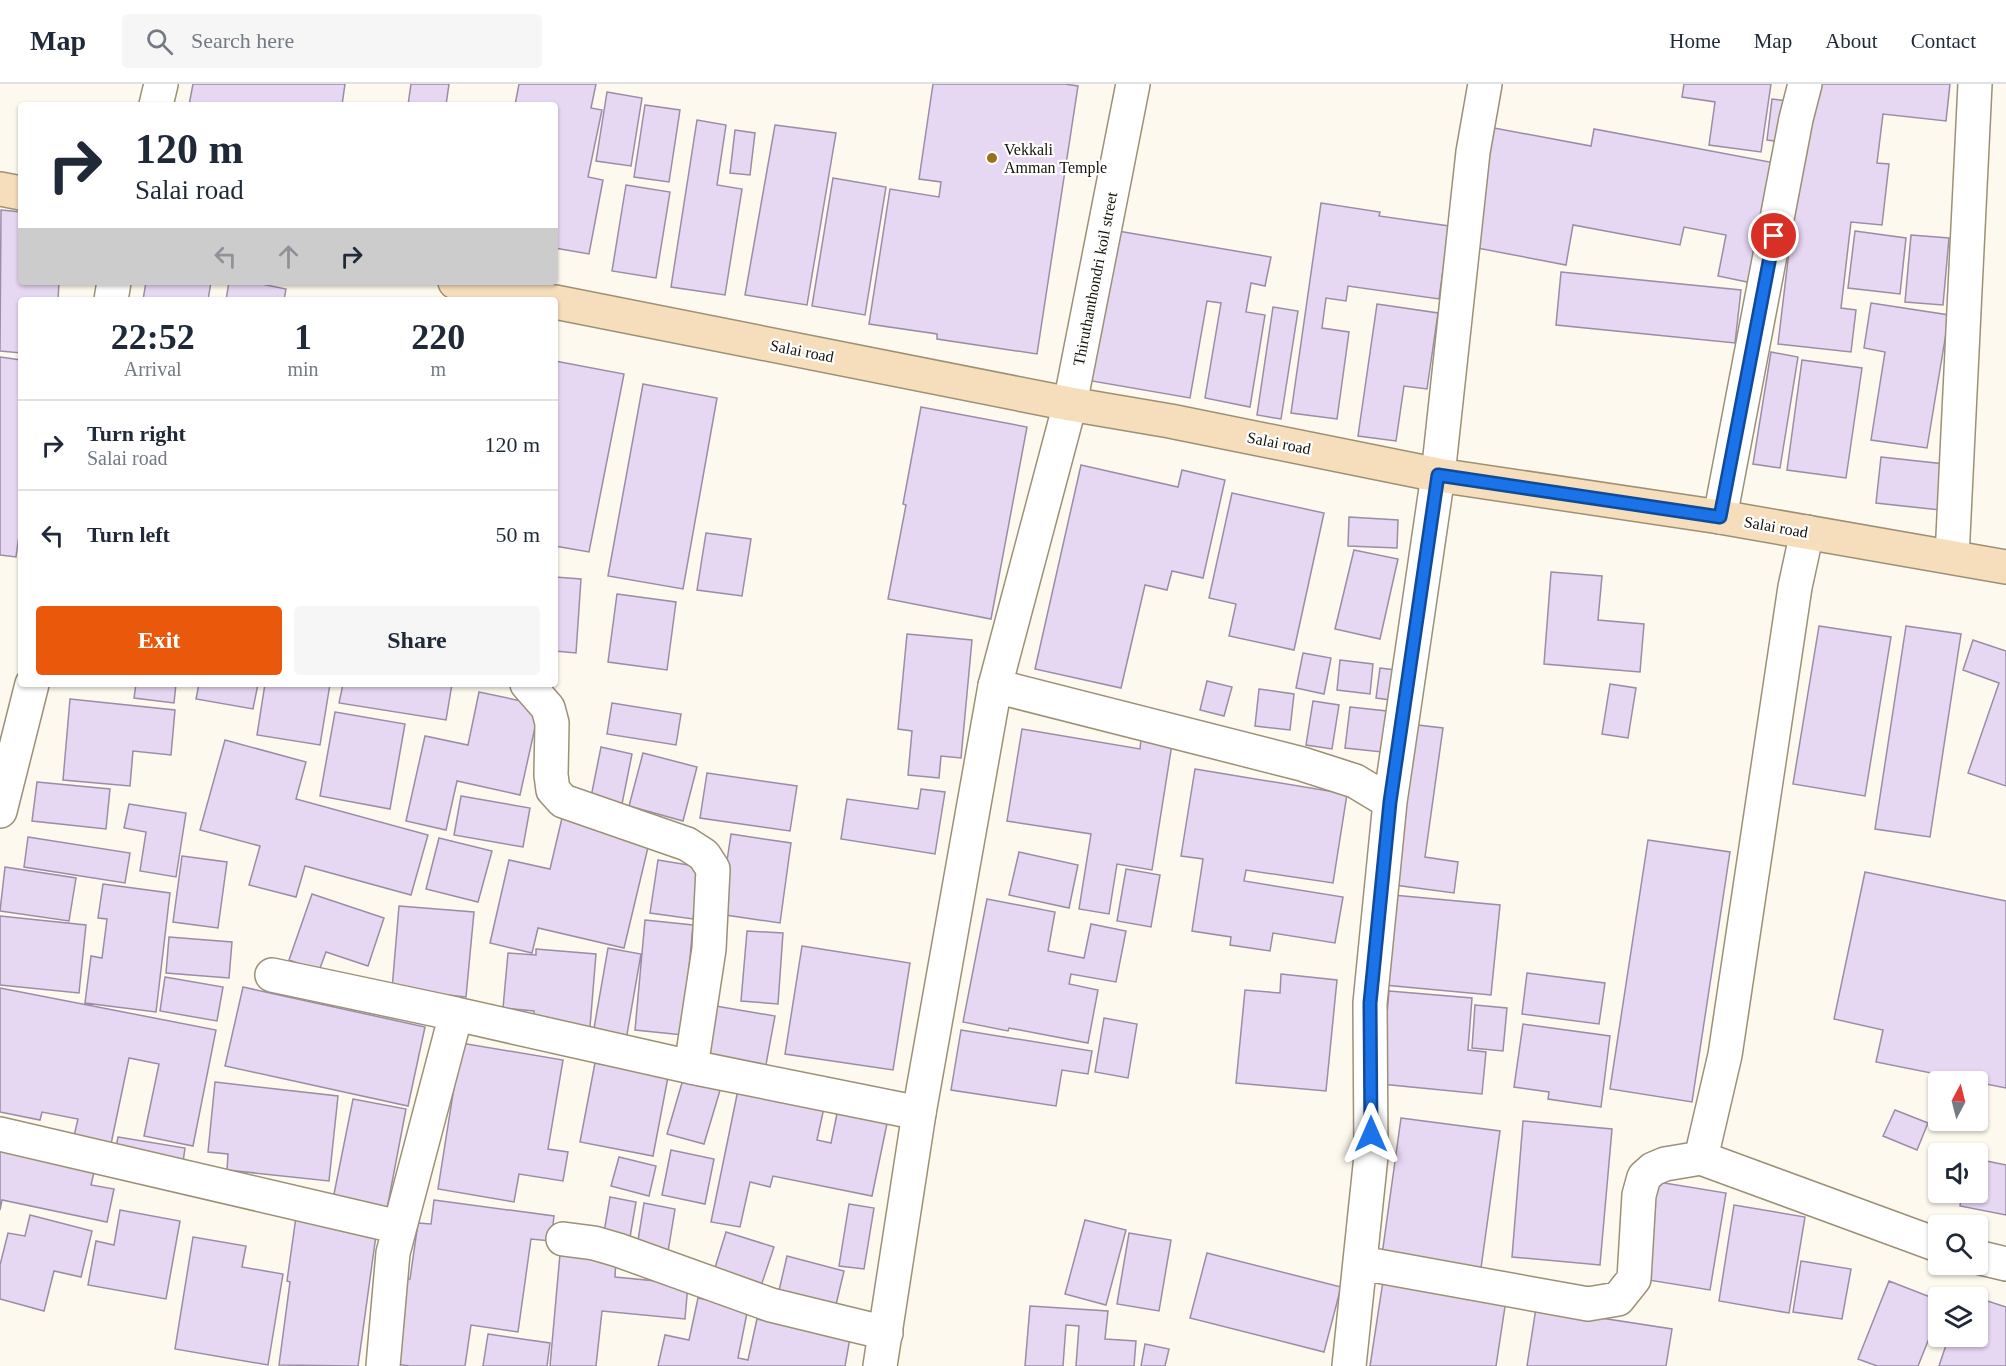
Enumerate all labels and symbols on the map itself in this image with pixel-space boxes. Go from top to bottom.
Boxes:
place label: Vekkali Amman Temple [1004,141,1107,177]
marker: Vekkali Amman Temple [985,151,999,165]
street label: Thiruthanthondri koil street [1070,190,1120,367]
pin [1748,210,1799,261]
street label: Salai road [769,337,835,365]
street label: Salai road [1246,429,1312,457]
street label: Salai road [1743,513,1809,541]
north arrow [1928,1071,1988,1131]
position arrow [1339,1102,1403,1166]

